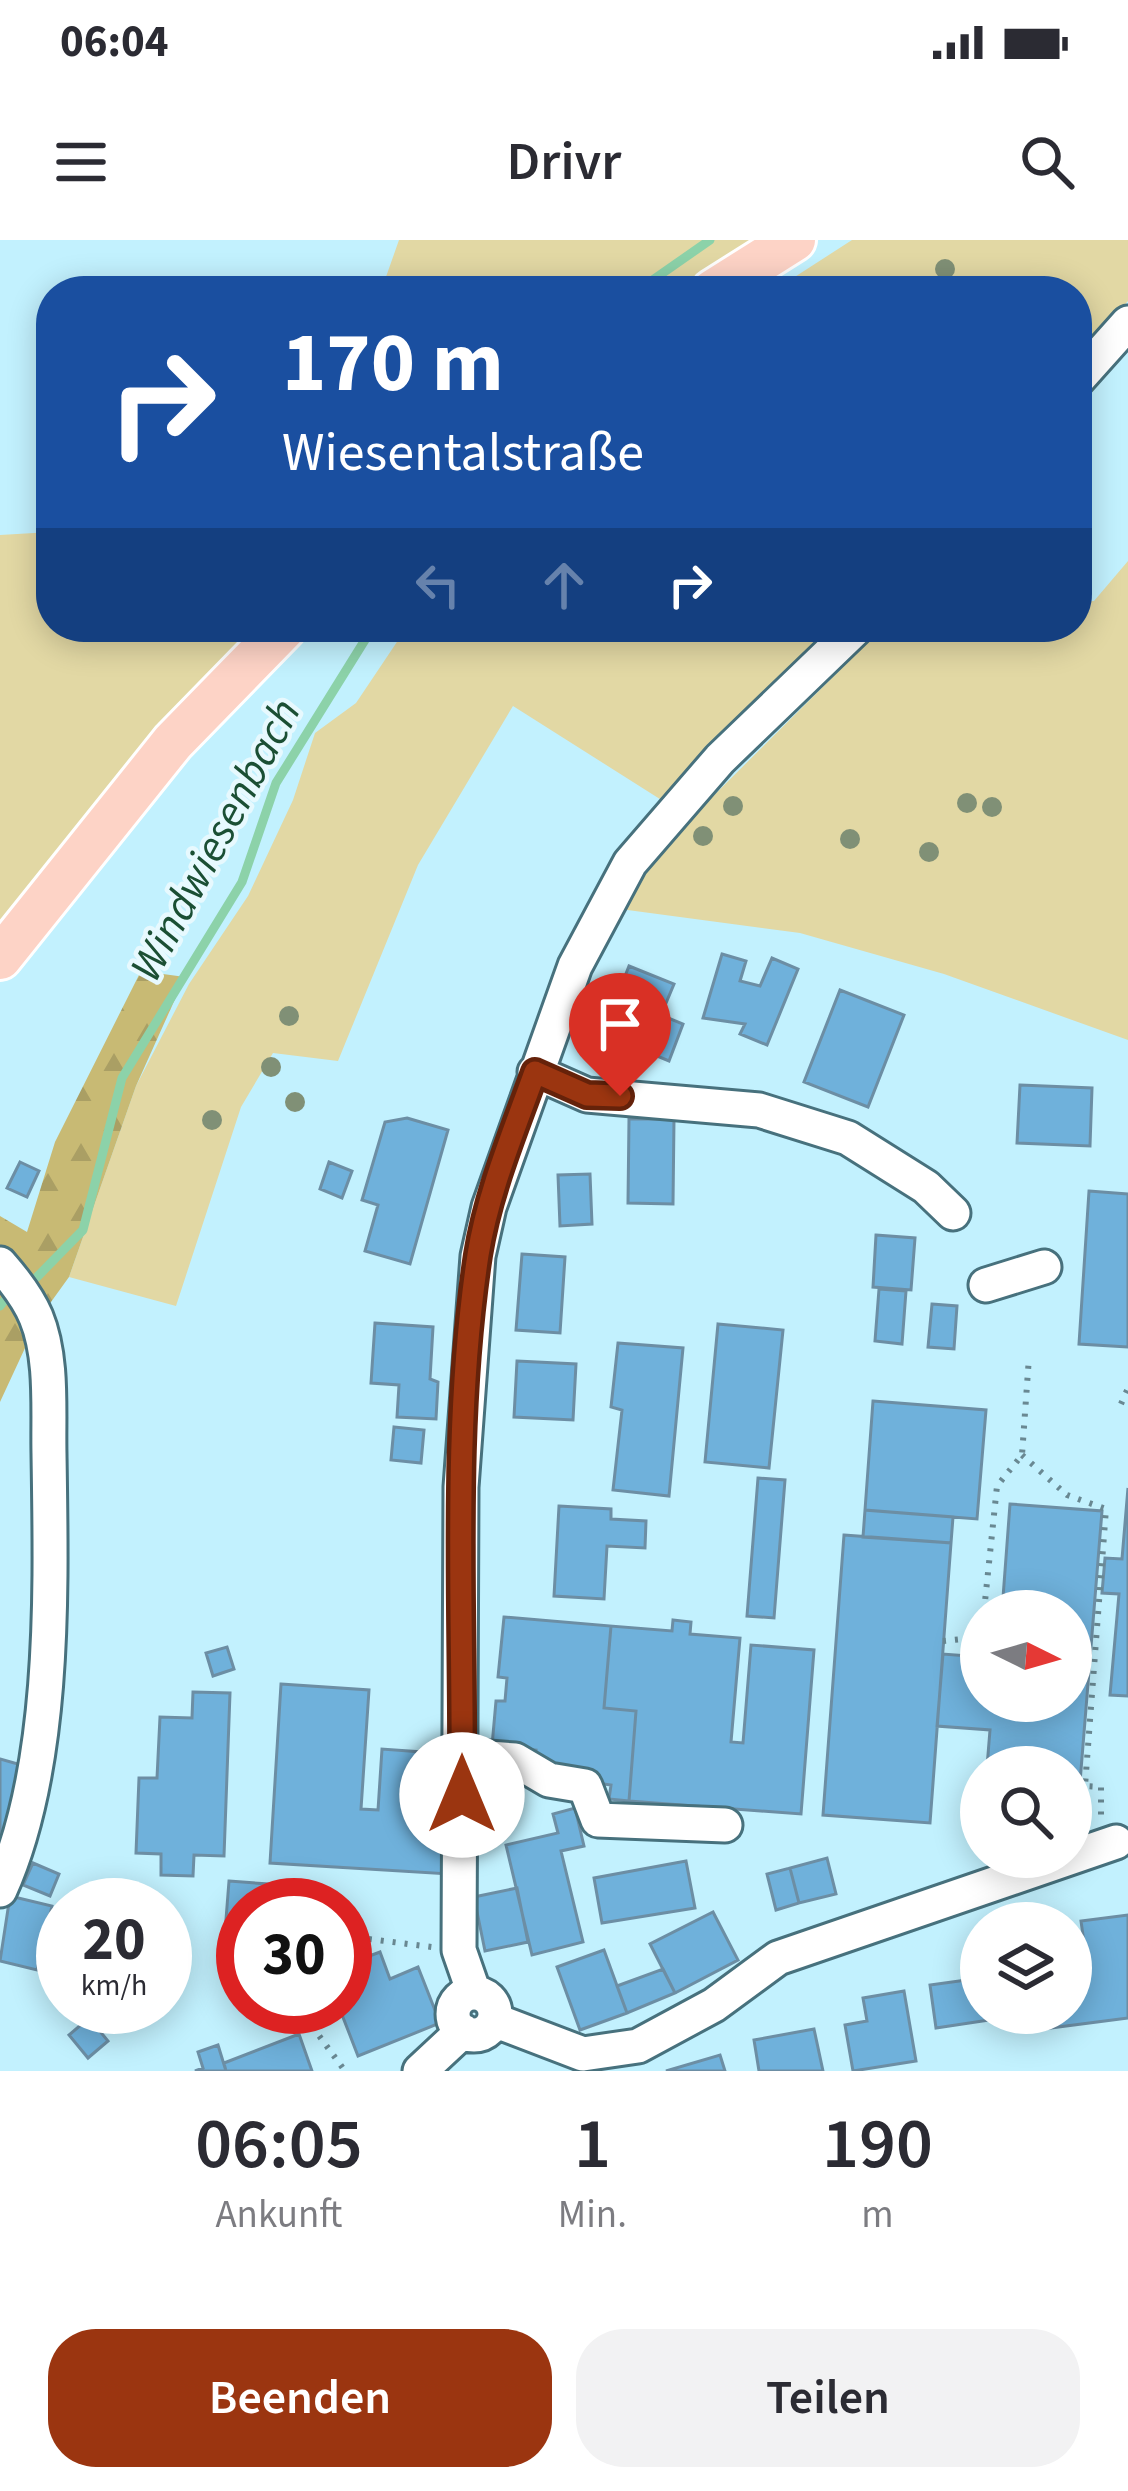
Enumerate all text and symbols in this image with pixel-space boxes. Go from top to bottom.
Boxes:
text: 06:04 [60,10,169,74]
text: Drivr [507,124,621,201]
icon: menu [48,129,114,195]
icon: search [1014,129,1080,195]
text: 170 m [282,304,504,424]
icon: right [84,324,240,480]
text: Wiesentalstraße [282,415,644,492]
icon: left [405,552,471,618]
icon: ahead [531,552,597,618]
icon: right [657,552,723,618]
water label: Windwiesenbach [115,688,317,992]
pin [569,973,671,1096]
icon: arrive [587,991,653,1057]
north arrow [960,1590,1092,1722]
map controls [960,1590,1092,2034]
position arrow [399,1732,525,1858]
button: search [960,1746,1092,1878]
speed limit sign: 30 [216,1878,372,2034]
text: 20 [82,1898,146,1983]
button: layers [960,1902,1092,2034]
text: km/h [81,1964,147,2007]
text: 06:05 [195,2093,363,2196]
text: 1 [574,2093,611,2196]
text: 190 [822,2093,933,2196]
text: Ankunft [215,2187,342,2243]
text: Min. [558,2187,627,2243]
text: m [861,2187,894,2243]
button: Beenden [48,2329,552,2467]
button: Teilen [576,2329,1080,2467]

